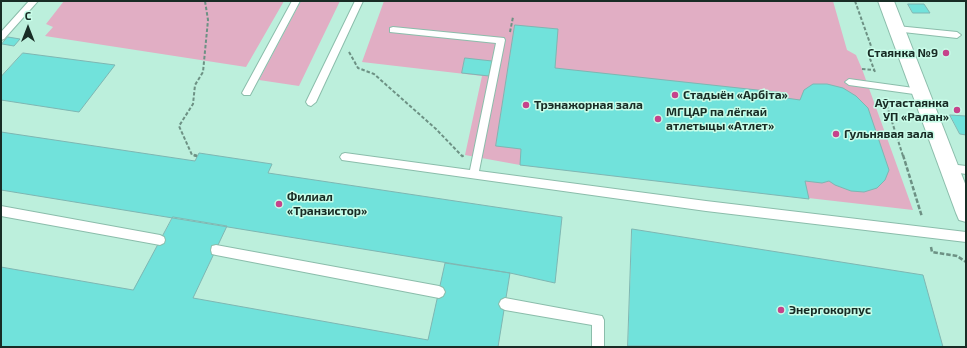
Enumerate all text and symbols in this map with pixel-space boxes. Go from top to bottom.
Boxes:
north arrow [8,8,48,48]
text: С [25,9,31,22]
place label: Стаянка №9 [867,46,938,60]
marker: Стаянка №9 [941,48,951,58]
place label: Стадыён «Арбіта» [683,88,788,102]
marker: Стадыён «Арбіта» [670,90,680,100]
place label: Аўтастаянка УП «Ралан» [875,96,949,124]
place label: Трэнажорная зала [534,98,643,112]
marker: Трэнажорная зала [521,100,531,110]
place label: МГЦАР па лёгкай атлетыцы «Атлет» [666,105,774,133]
marker: Аўтастаянка УП «Ралан» [952,105,962,115]
marker: МГЦАР па лёгкай атлетыцы «Атлет» [653,114,663,124]
place label: Гульнявая зала [844,127,934,141]
marker: Гульнявая зала [831,129,841,139]
place label: Филиал «Транзистор» [287,190,367,218]
marker: Филиал «Транзистор» [274,199,284,209]
place label: Энергокорпус [789,303,871,317]
marker: Энергокорпус [776,305,786,315]

